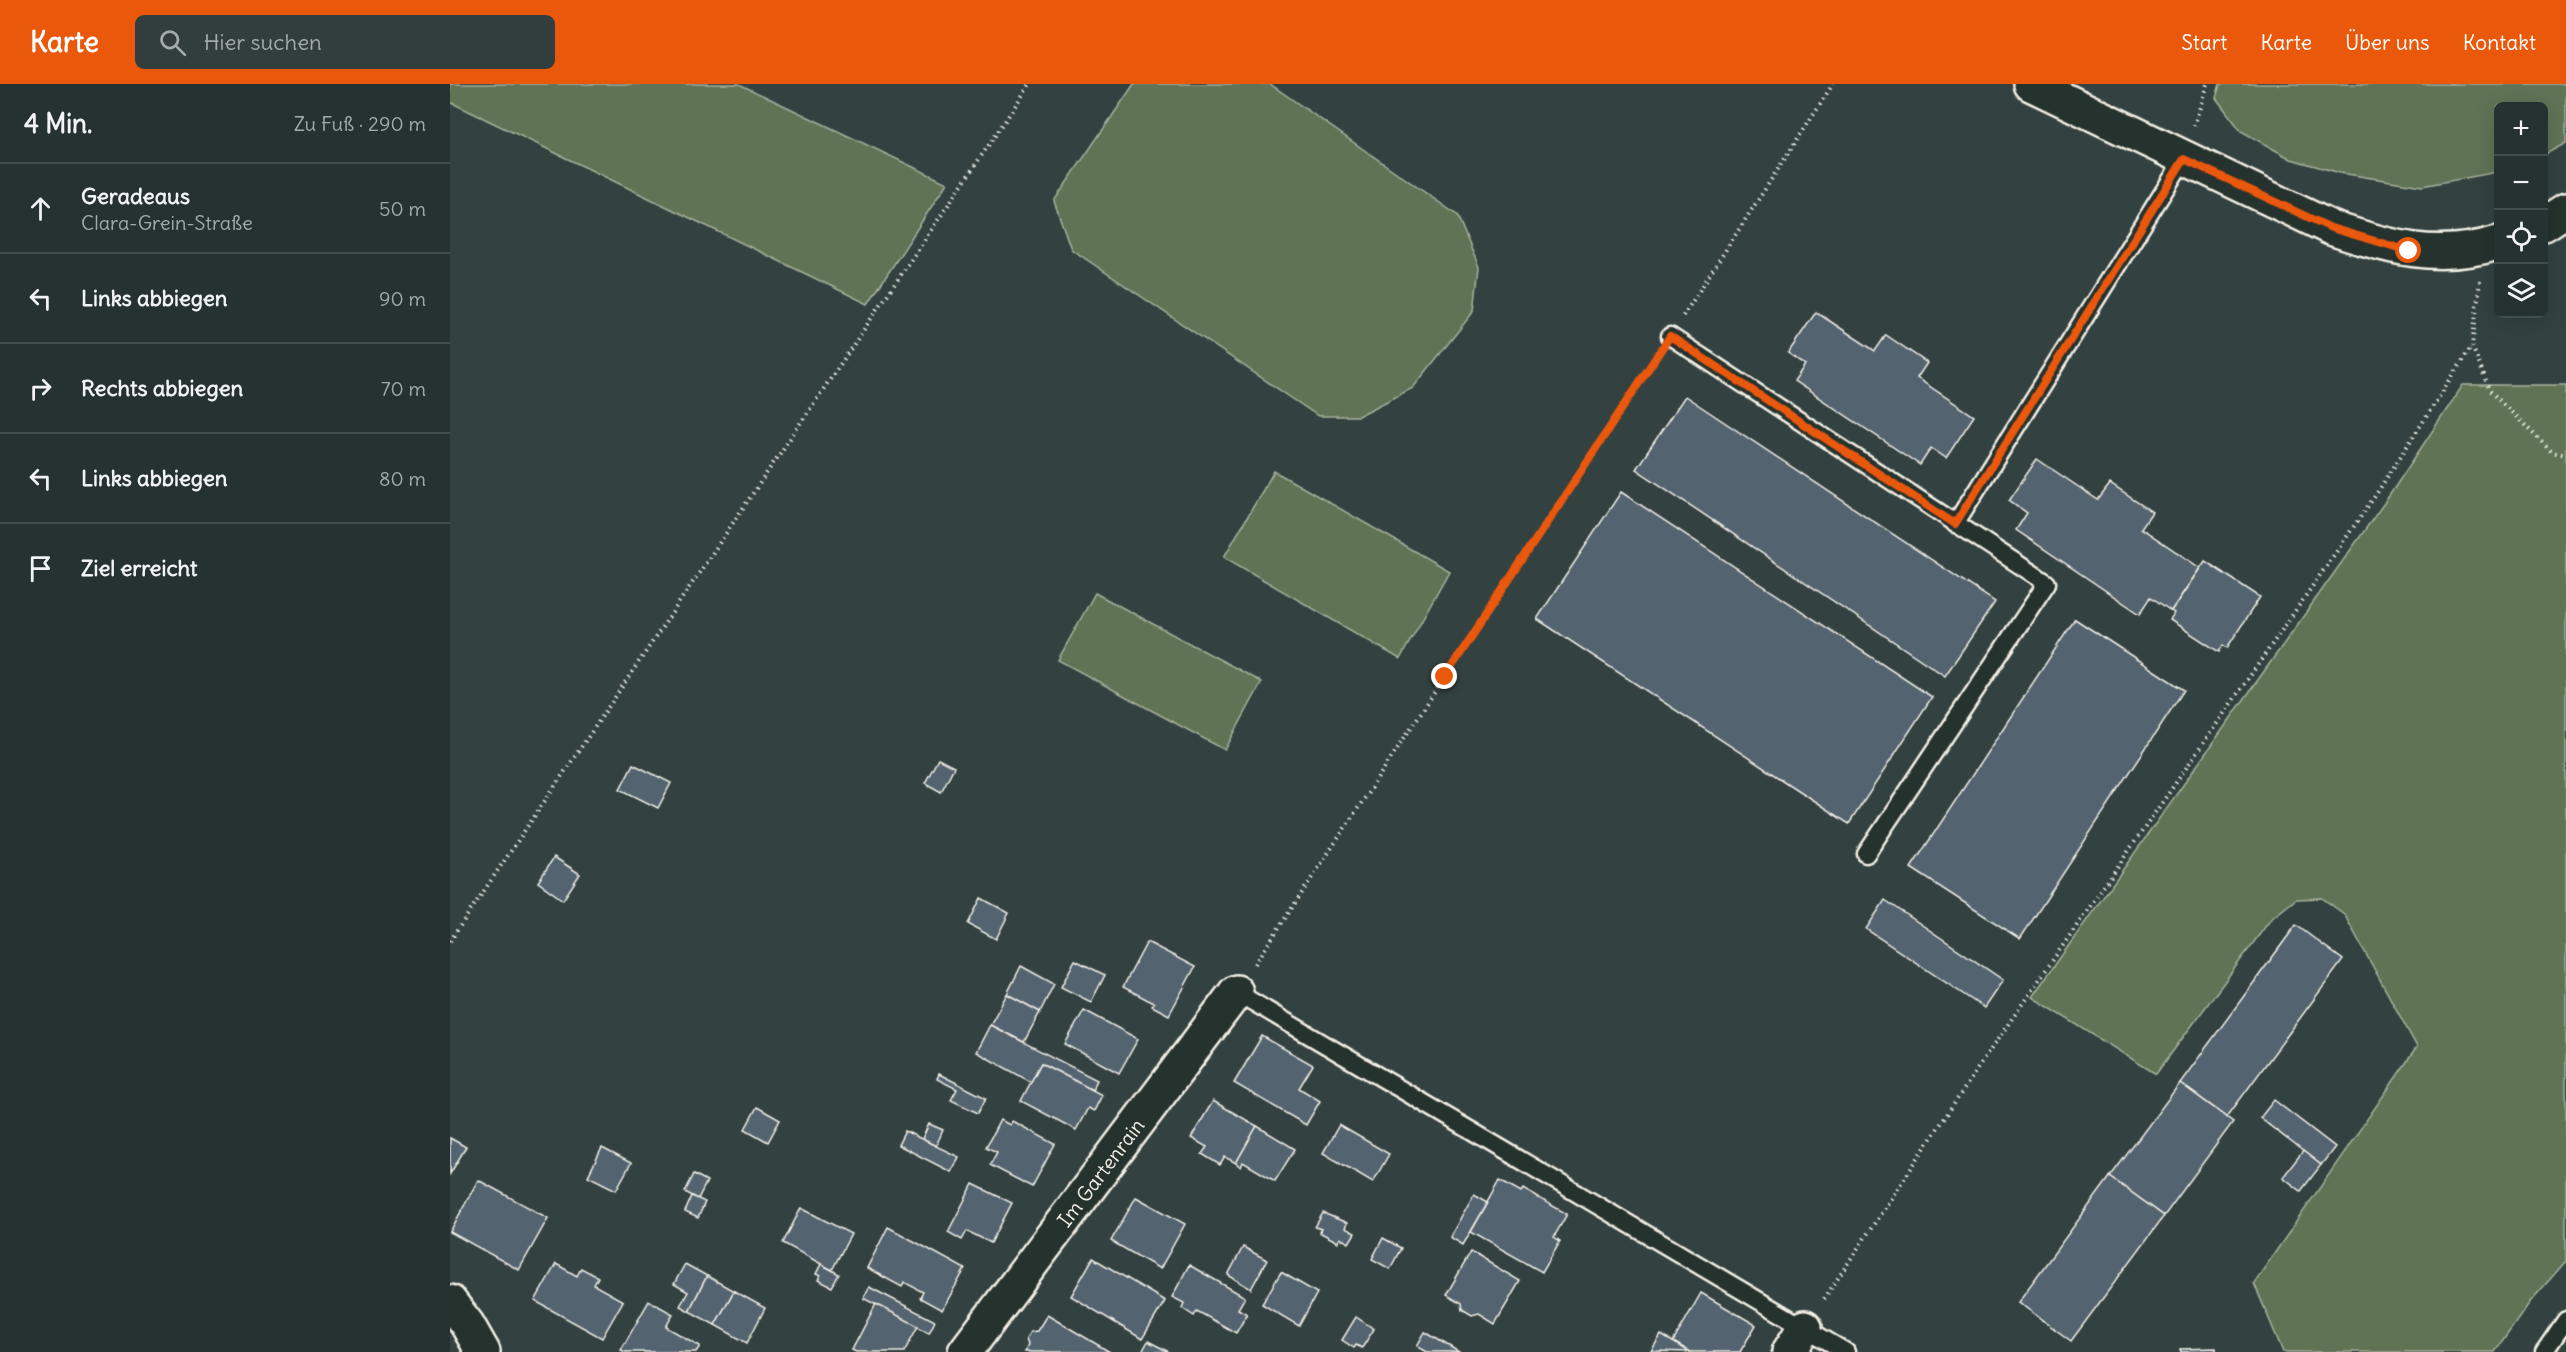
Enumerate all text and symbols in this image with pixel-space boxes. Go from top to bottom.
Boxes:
search box [135,15,555,69]
text: Karte [30,24,99,60]
icon: search [156,26,189,59]
text: Hier suchen [204,28,322,56]
text: Start [2181,29,2227,56]
text: Karte [2260,29,2312,56]
text: Über uns [2345,29,2430,56]
text: Kontakt [2463,29,2536,56]
map controls [2494,102,2548,318]
button: + [2494,102,2548,156]
text: 4 Min. [24,107,92,140]
text: Zu Fuß · 290 m [294,111,426,136]
button: − [2494,156,2548,210]
text: Geradeaus [81,182,190,210]
icon: ahead [24,192,57,225]
text: 50 m [379,196,426,221]
text: Clara-Grein-Straße [81,210,253,235]
button: locate [2494,210,2548,264]
route start [2395,237,2421,263]
button: layers [2494,264,2548,318]
icon: left [24,282,57,315]
text: Links abbiegen [81,284,228,312]
text: 90 m [379,286,426,311]
icon: right [24,372,57,405]
text: Rechts abbiegen [81,374,243,402]
text: 70 m [381,376,426,401]
icon: left [24,462,57,495]
text: Links abbiegen [81,464,228,492]
text: 80 m [379,466,426,491]
icon: arrive [24,552,57,585]
text: Ziel erreicht [81,554,198,582]
route end [1431,663,1457,689]
street label: Im Gartenrain [1051,1113,1149,1231]

